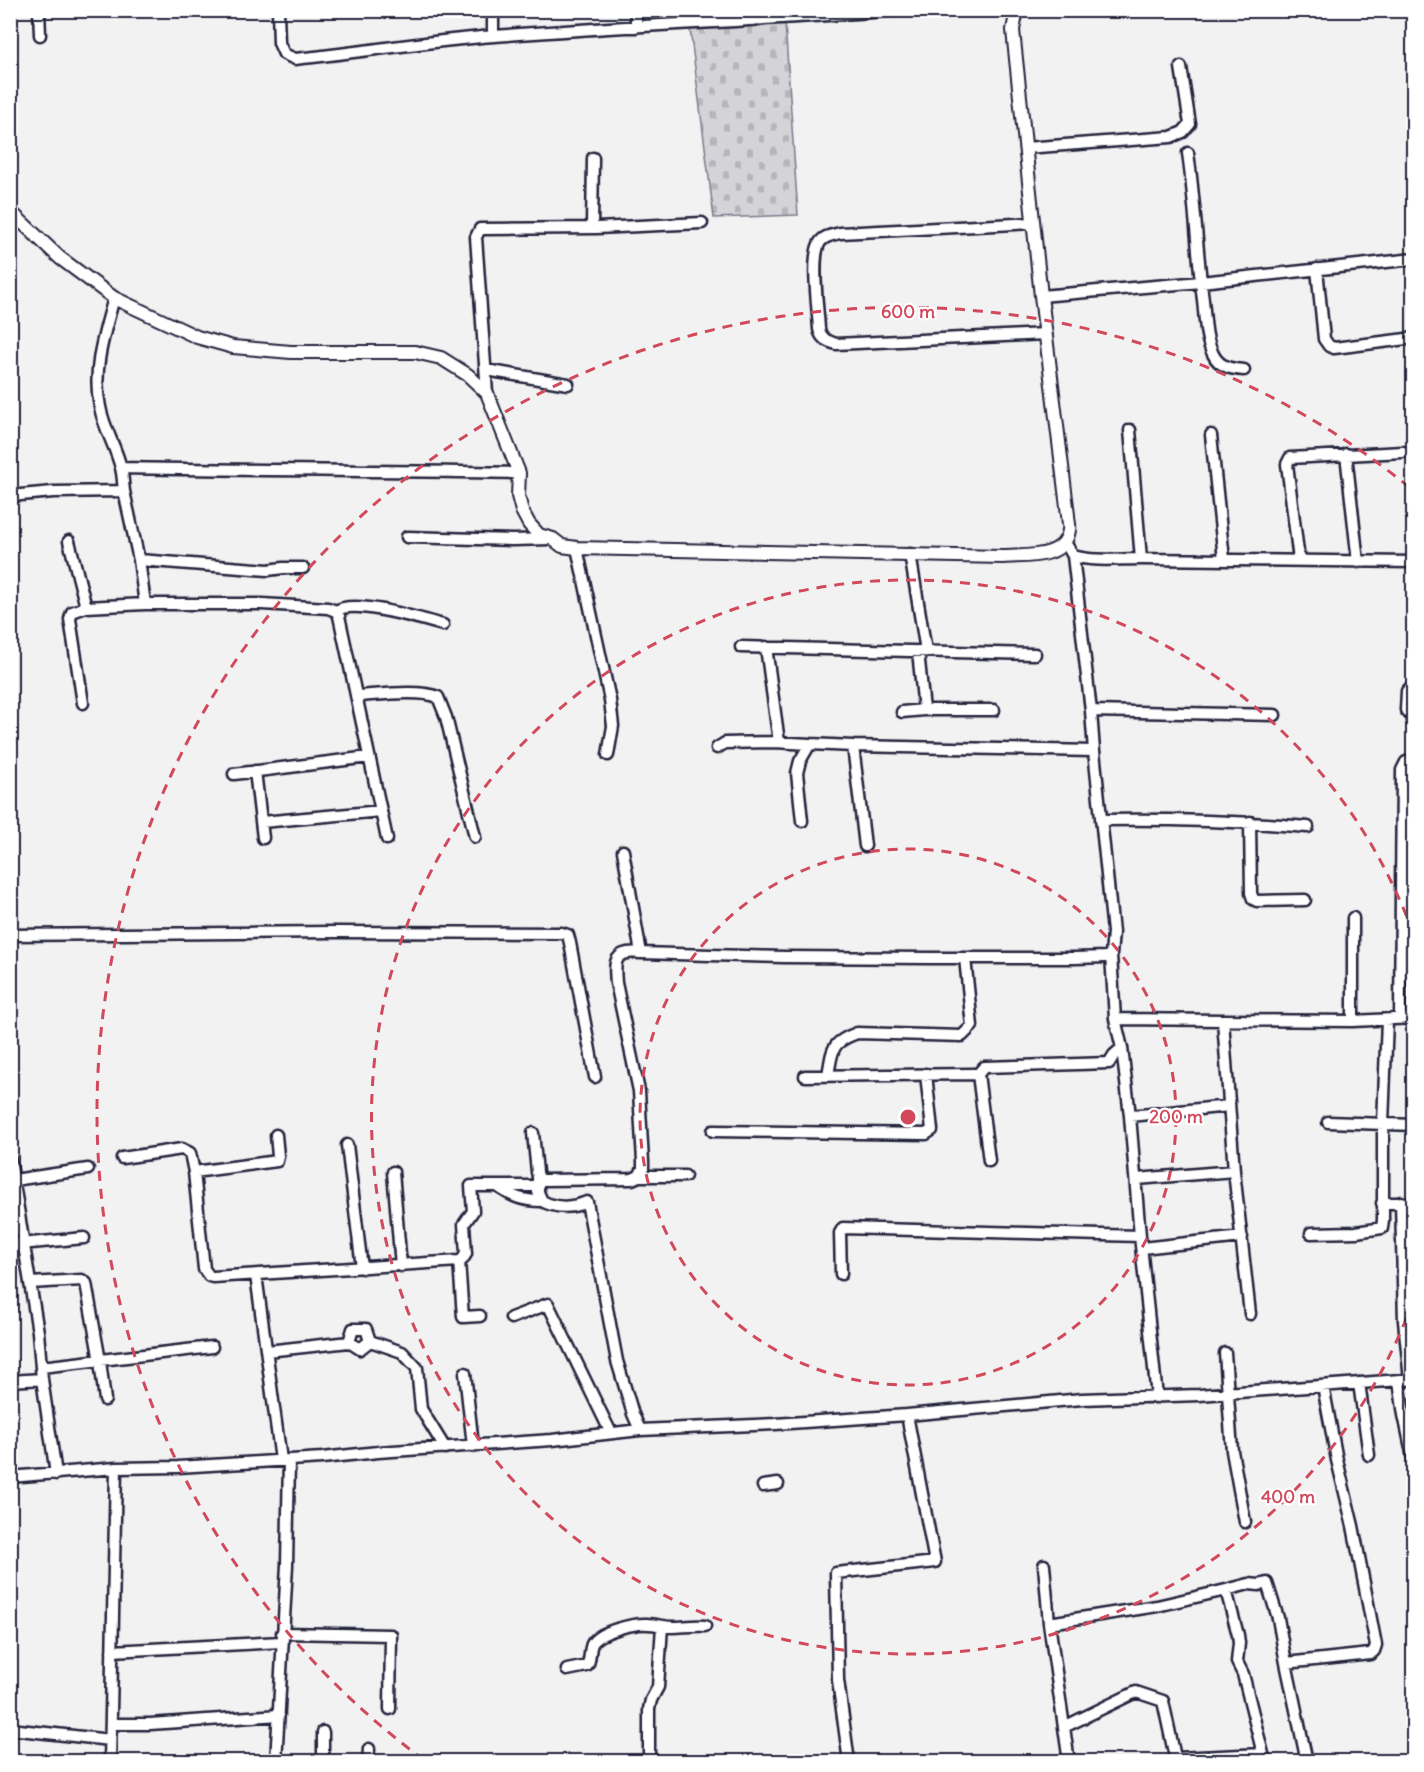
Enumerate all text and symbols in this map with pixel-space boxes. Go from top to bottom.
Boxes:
text: 600 m [881,300,935,323]
text: 200 m [1149,1105,1203,1128]
centre of rings [898,1107,918,1127]
text: 400 m [1261,1485,1315,1508]

